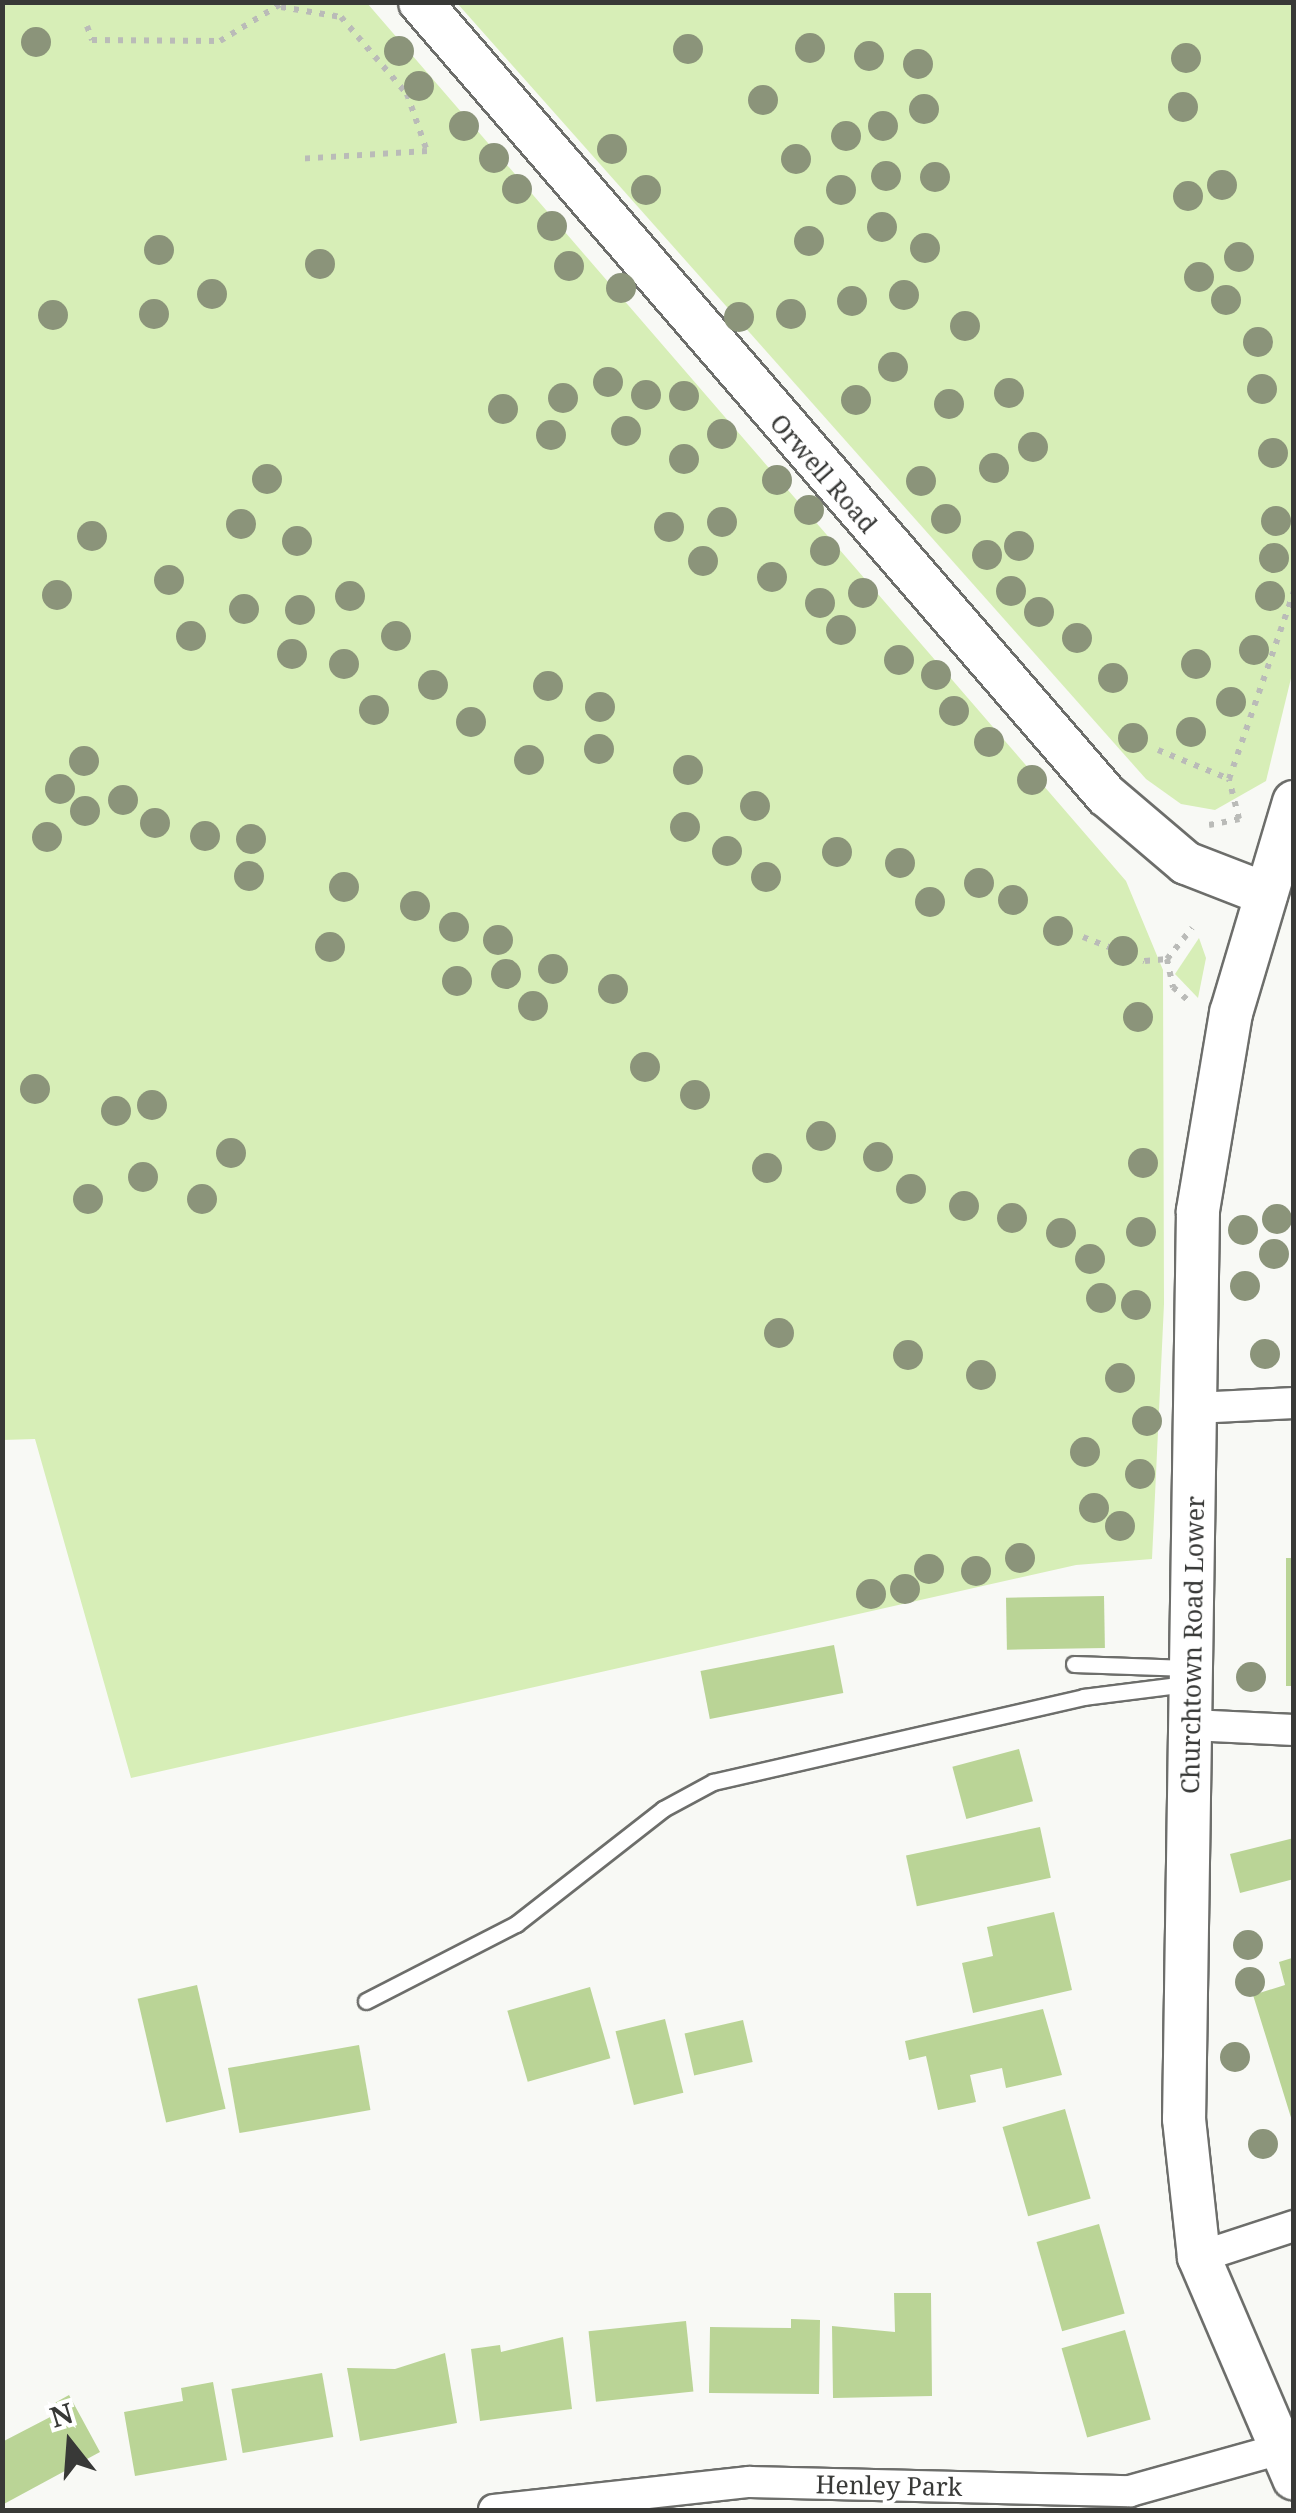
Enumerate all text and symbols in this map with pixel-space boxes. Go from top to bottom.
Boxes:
street label: Orwell Road [764,407,884,539]
street label: Churchtown Road Lower [1174,1496,1210,1794]
north arrow [20,2393,120,2493]
text: N [45,2393,77,2436]
street label: Henley Park [815,2469,963,2501]

